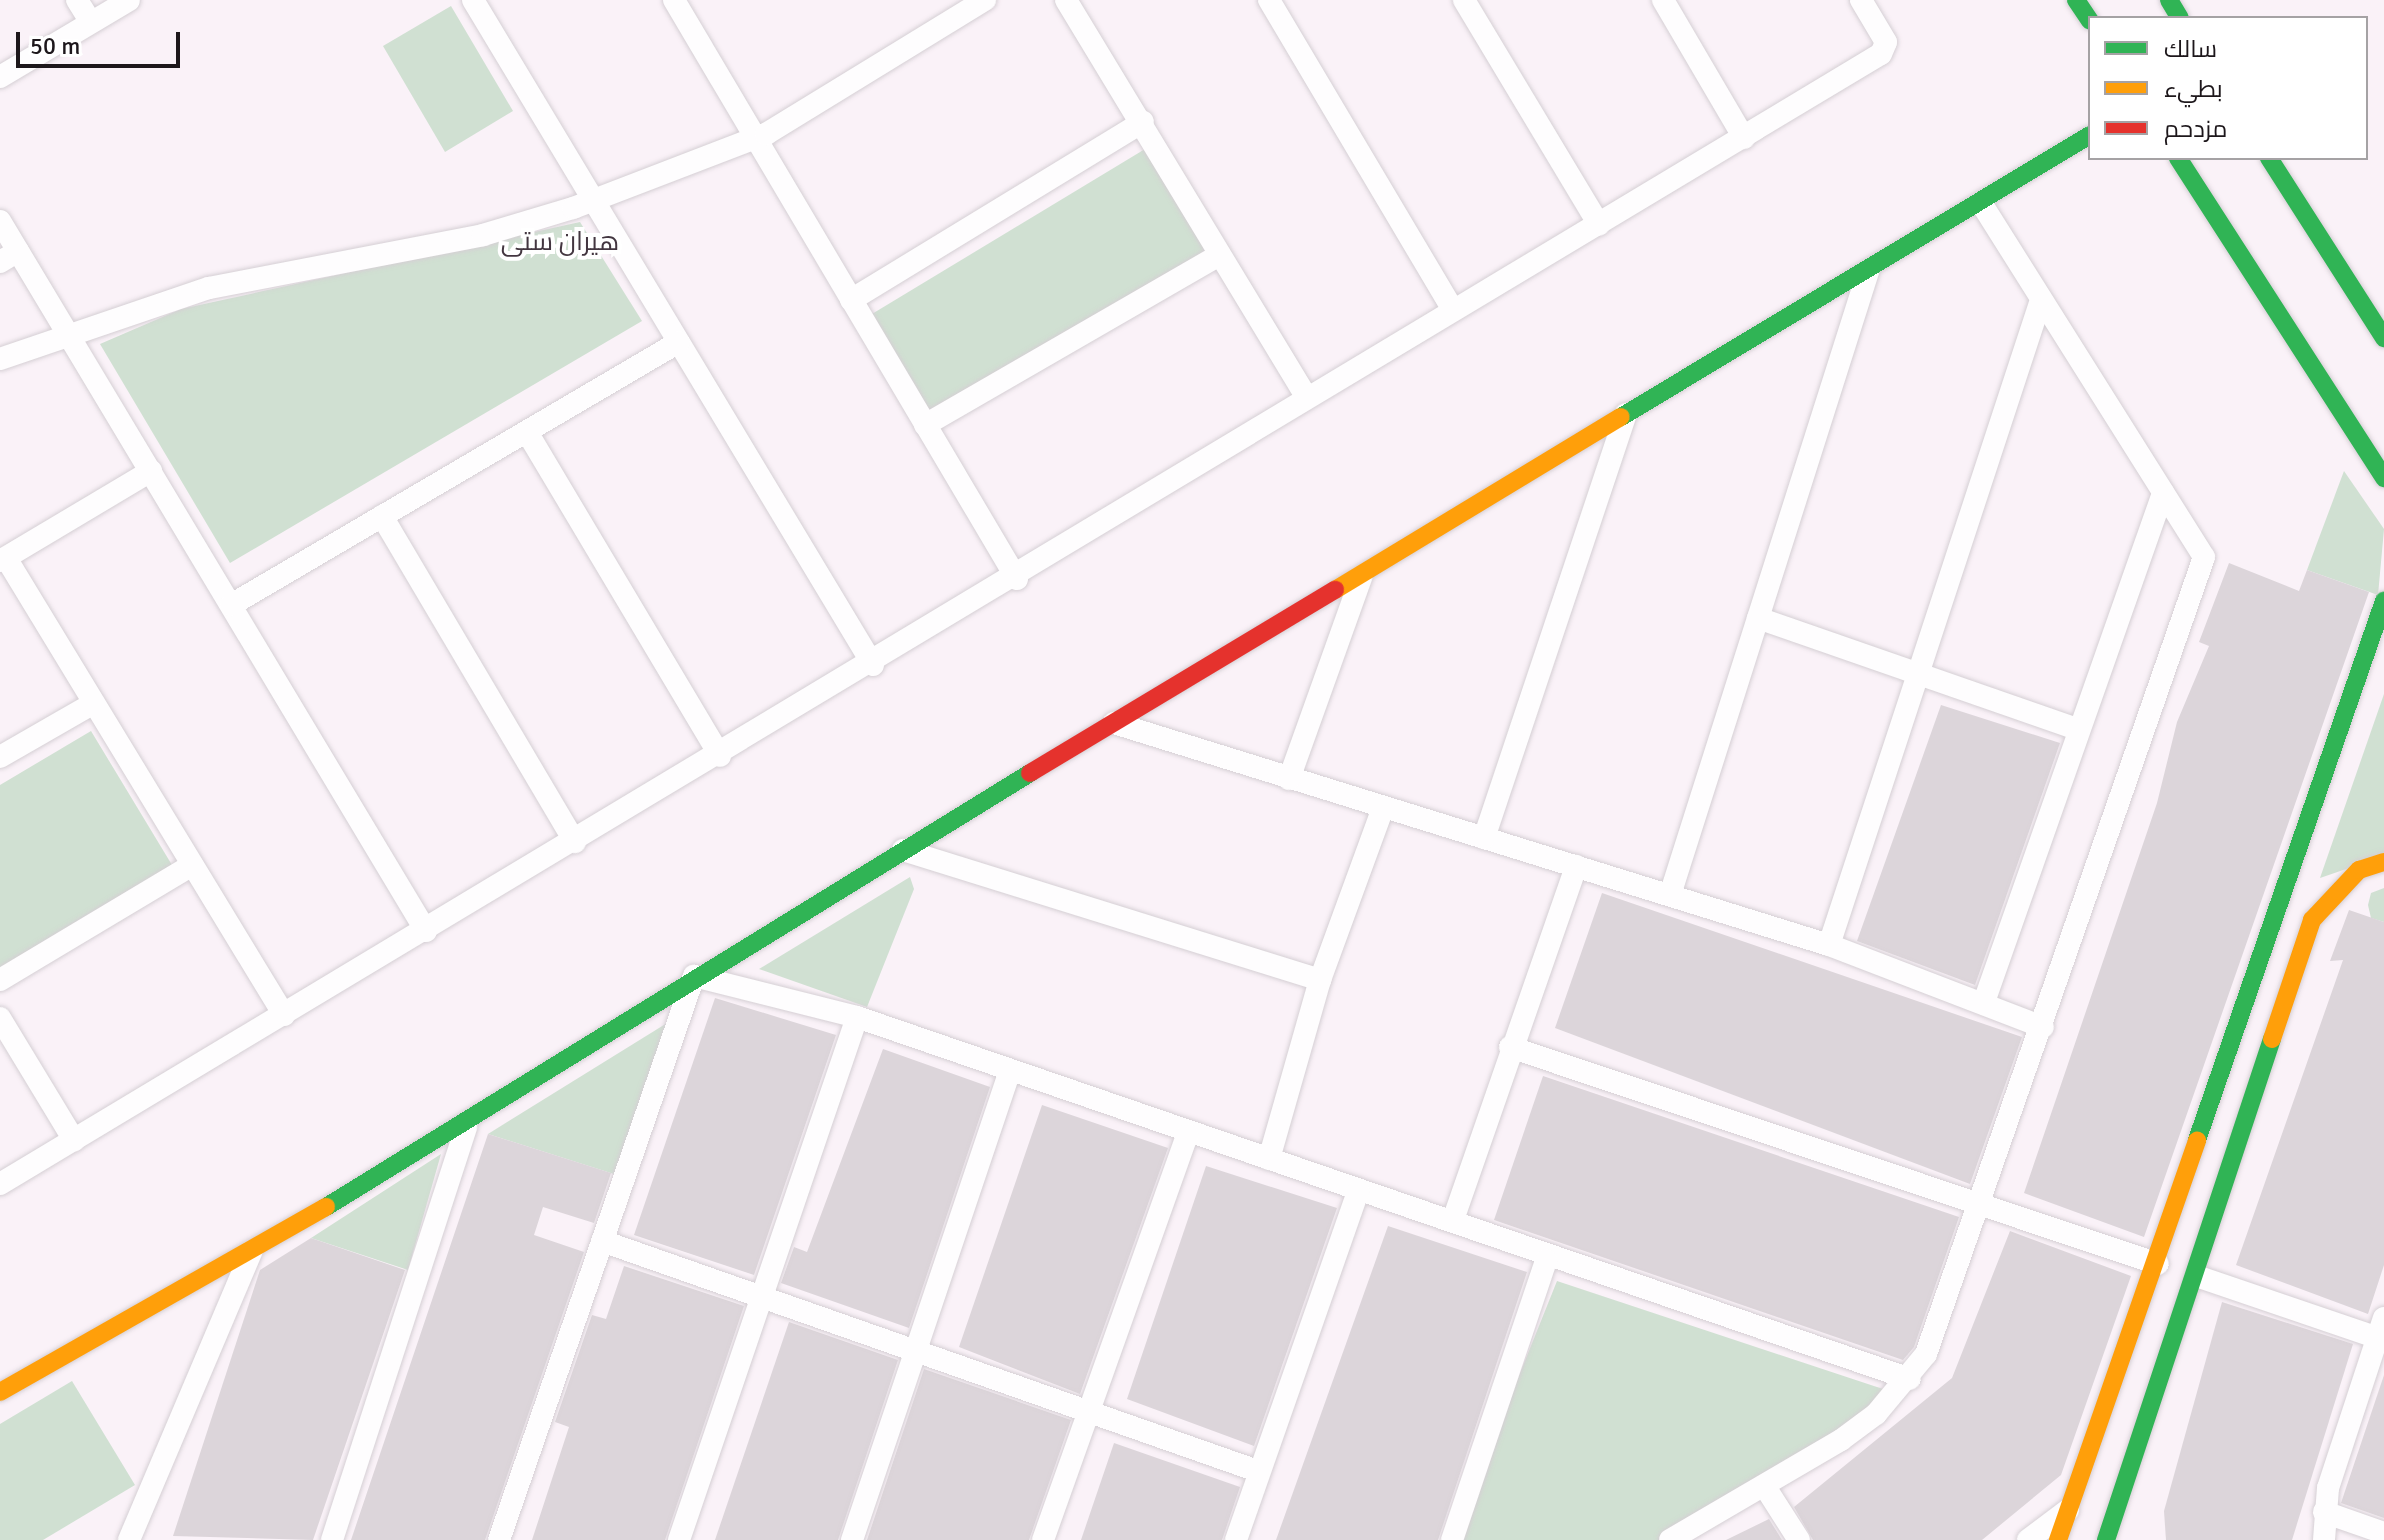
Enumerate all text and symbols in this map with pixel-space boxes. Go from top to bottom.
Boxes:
scale bar [20,16,184,66]
legend [2088,16,2368,160]
text: 50 m [30,31,80,61]
text: سالك [2164,34,2217,64]
text: بطيء [2164,74,2223,104]
text: مزدحم [2164,114,2227,144]
district label: هیران ستی [501,227,619,259]

